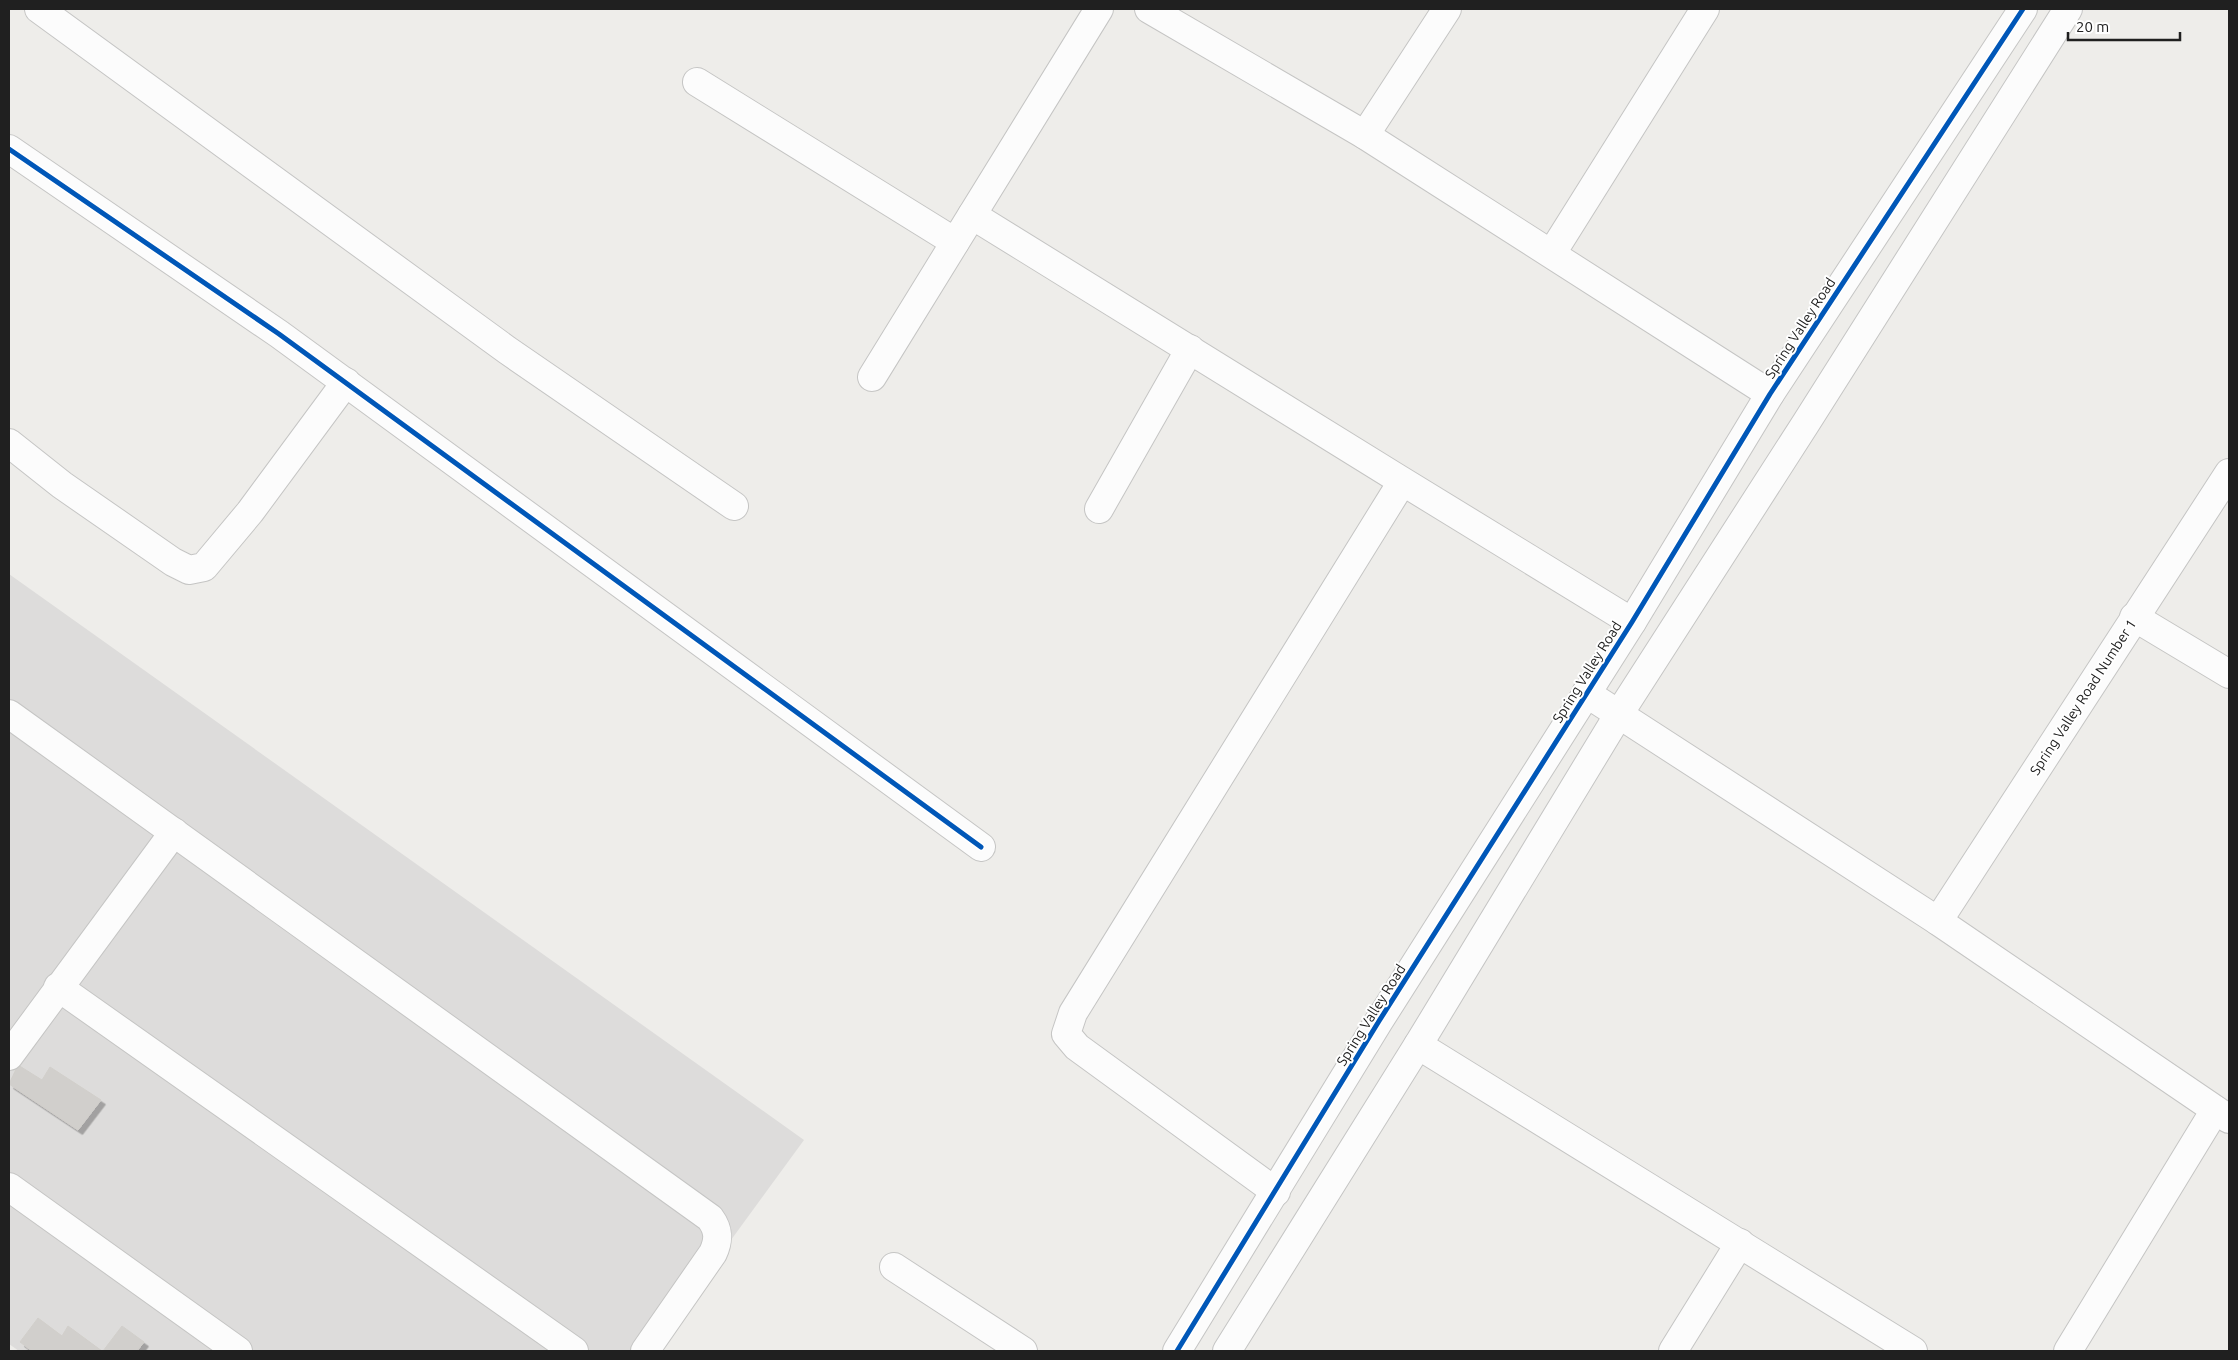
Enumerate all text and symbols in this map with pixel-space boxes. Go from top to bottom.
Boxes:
scale bar [2068,10,2180,42]
text: 20 m [2076,18,2109,35]
street label: Spring Valley Road [1762,275,1838,381]
street label: Spring Valley Road Number 1 [2027,616,2139,778]
street label: Spring Valley Road [1549,618,1625,726]
street label: Spring Valley Road [1333,961,1409,1069]

